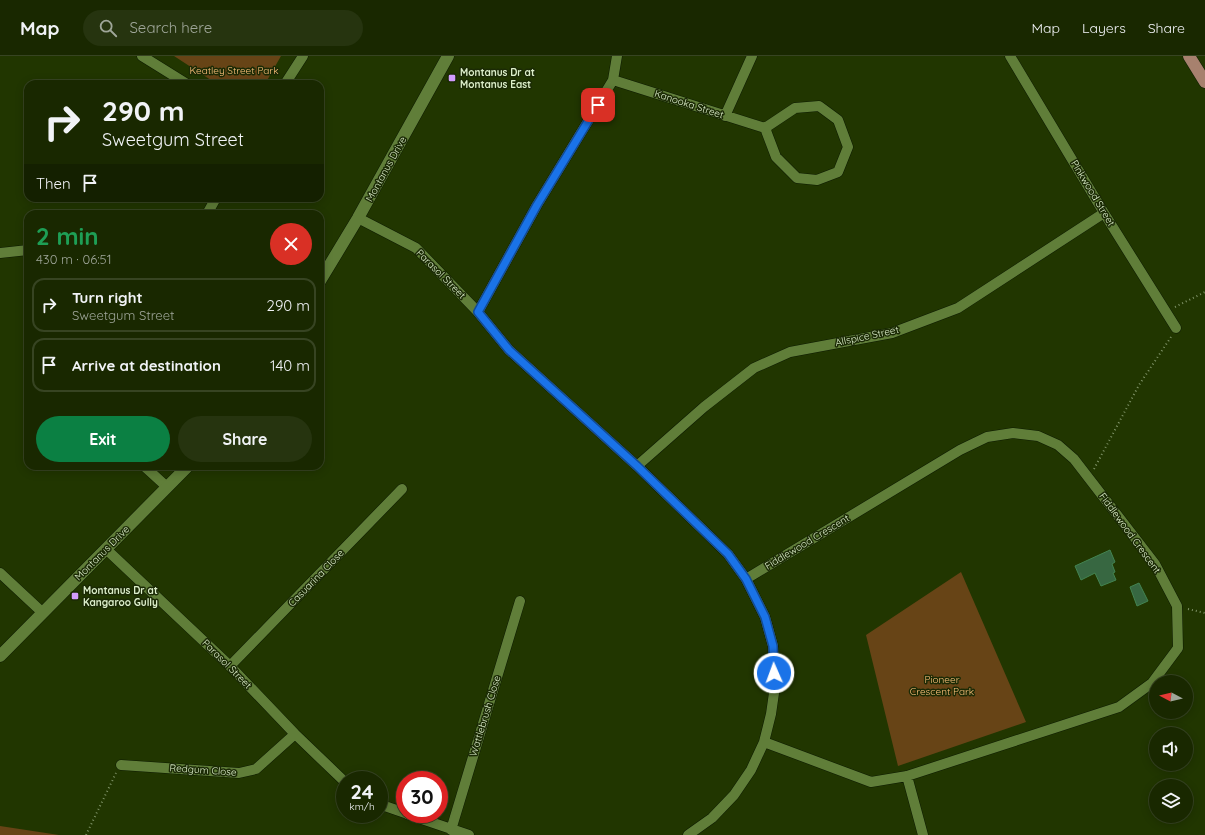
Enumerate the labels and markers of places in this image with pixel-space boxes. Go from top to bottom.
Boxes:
place label: Montanus Dr at Montanus East [460,66,535,91]
marker: Montanus Dr at Montanus East [447,73,457,83]
pin [581,88,615,122]
place label: Montanus Dr at Kangaroo Gully [83,584,158,609]
marker: Montanus Dr at Kangaroo Gully [70,591,80,601]

